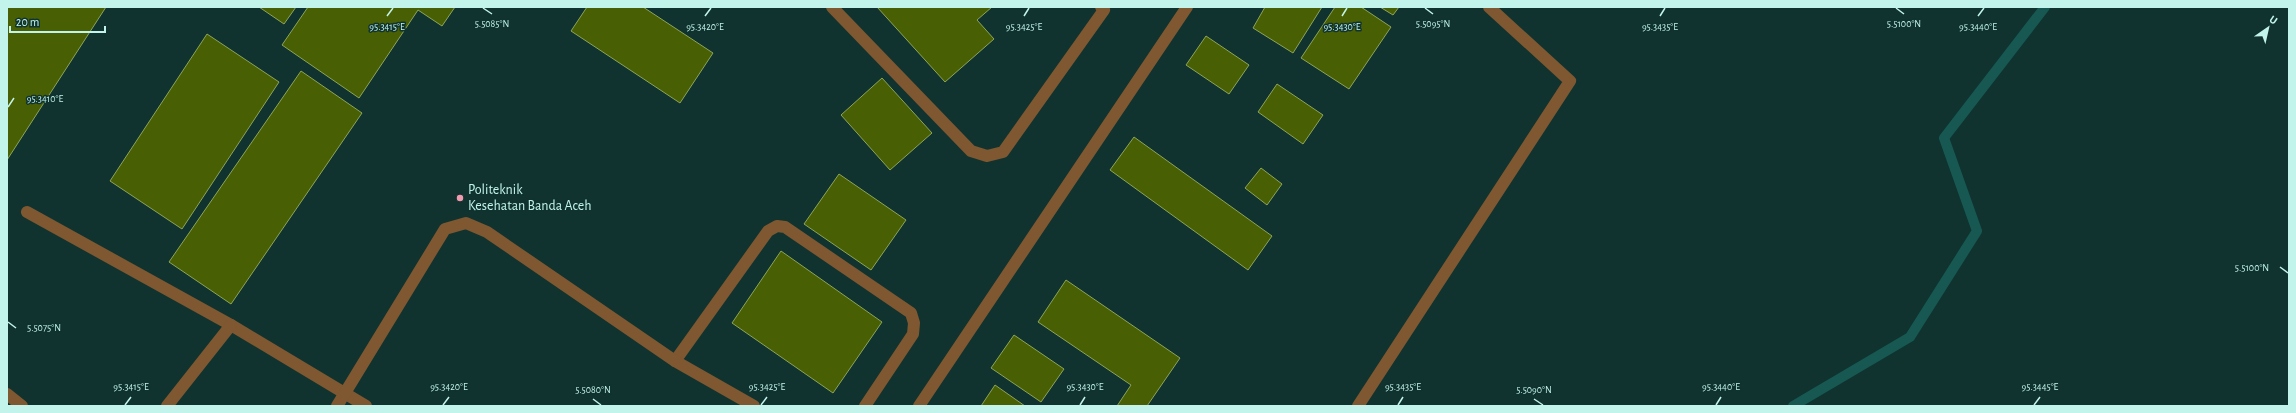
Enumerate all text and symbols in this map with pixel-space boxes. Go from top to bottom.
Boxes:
scale bar [10,8,105,34]
north arrow [2248,8,2288,48]
text: U [2267,14,2279,27]
text: 20 m [16,16,39,28]
text: 5.5085°N [475,19,509,29]
text: 5.5095°N [1416,19,1450,29]
text: 5.5100°N [1887,19,1921,29]
text: 95.3415°E [369,22,405,32]
text: 95.3420°E [686,22,724,32]
text: 95.3425°E [1006,22,1042,32]
text: 95.3430°E [1323,22,1361,32]
text: 95.3435°E [1642,22,1678,32]
text: 95.3440°E [1959,22,1997,32]
text: 95.3410°E [27,94,63,104]
place label: Politeknik Kesehatan Banda Aceh [468,183,592,213]
marker: Politeknik Kesehatan Banda Aceh [455,193,465,203]
text: 5.5100°N [2235,263,2269,273]
text: 5.5075°N [27,323,61,333]
text: 95.3415°E [113,382,149,392]
text: 95.3420°E [430,382,468,392]
text: 95.3425°E [749,382,785,392]
text: 95.3430°E [1066,382,1104,392]
text: 95.3435°E [1385,382,1421,392]
text: 95.3440°E [1702,382,1740,392]
text: 95.3445°E [2022,382,2059,392]
text: 5.5080°N [575,385,611,395]
text: 5.5090°N [1516,385,1552,395]

